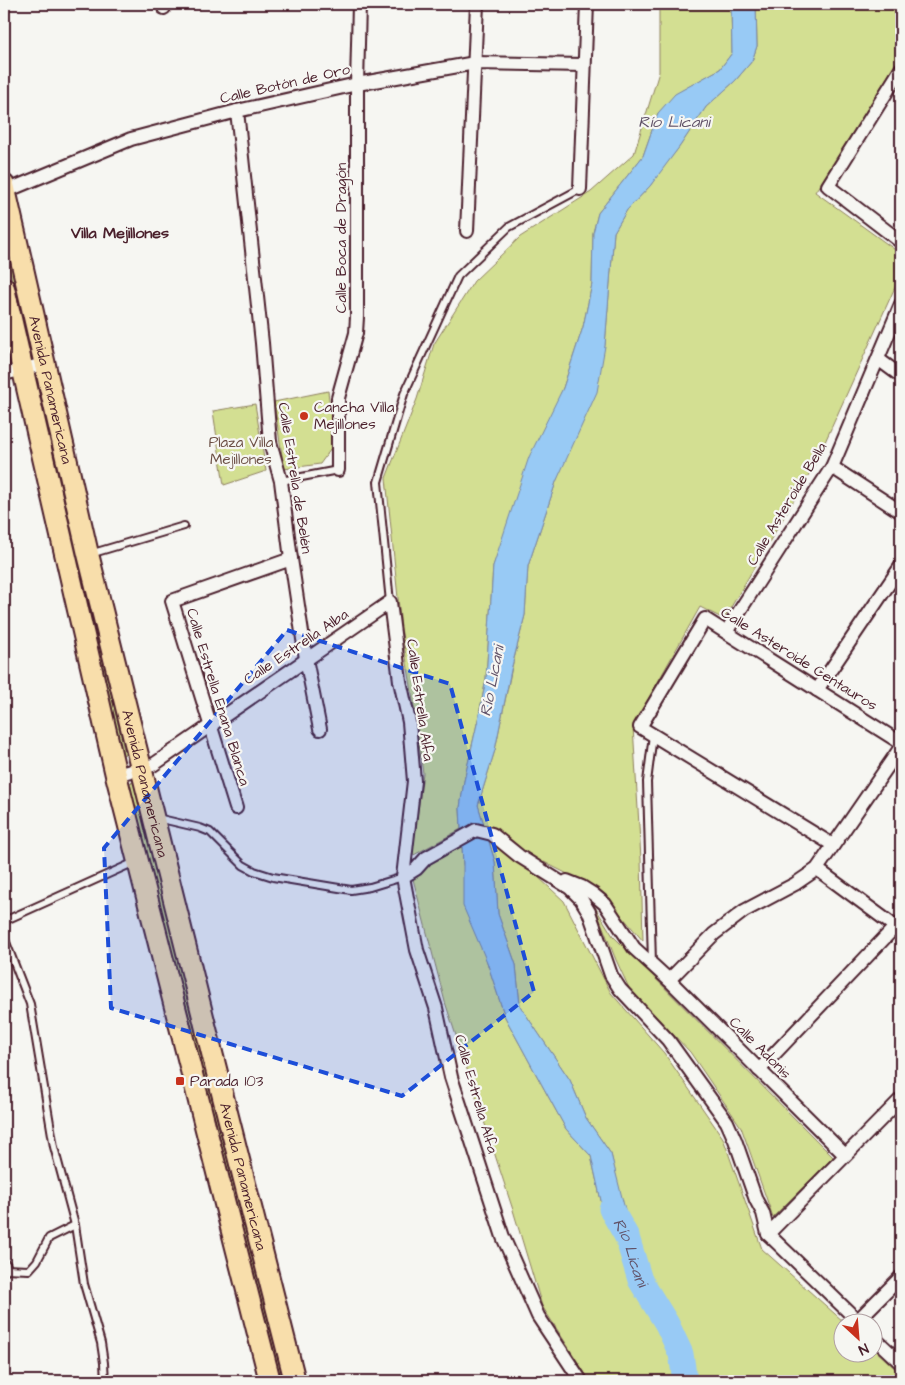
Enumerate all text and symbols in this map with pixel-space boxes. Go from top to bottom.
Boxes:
street label: Calle Botón de Oro [218,59,353,109]
water label: Río Licani [638,111,712,133]
street label: Calle Boca de Dragón [331,162,353,313]
district label: Villa Mejillones [70,222,169,244]
street label: Avenida Panamericana [24,313,78,466]
place label: Cancha Villa Mejillones [314,397,395,435]
street label: Calle Estrella de Belén [273,401,317,556]
marker: Cancha Villa Mejillones [298,410,310,422]
park label: Plaza Villa Mejillones [209,432,274,470]
street label: Calle Asteroide Bella [742,438,832,570]
street label: Calle Asteroide Centauros [717,602,882,716]
street label: Calle Estrella Alba [239,604,353,690]
street label: Calle Estrella Enana Blanca [181,606,255,789]
street label: Calle Estrella Alfa [401,638,439,763]
water label: Río Licani [474,641,510,718]
street label: Avenida Panamericana [117,707,174,860]
street label: Calle Adonis [724,1012,796,1084]
street label: Calle Estrella Alfa [449,1032,503,1156]
place label: Parada 103 [190,1071,264,1092]
marker: Parada 103 [174,1075,186,1087]
street label: Avenida Panamericana [214,1100,272,1253]
water label: Río Licani [608,1214,654,1294]
north arrow [832,1312,882,1362]
text: N [855,1338,872,1360]

